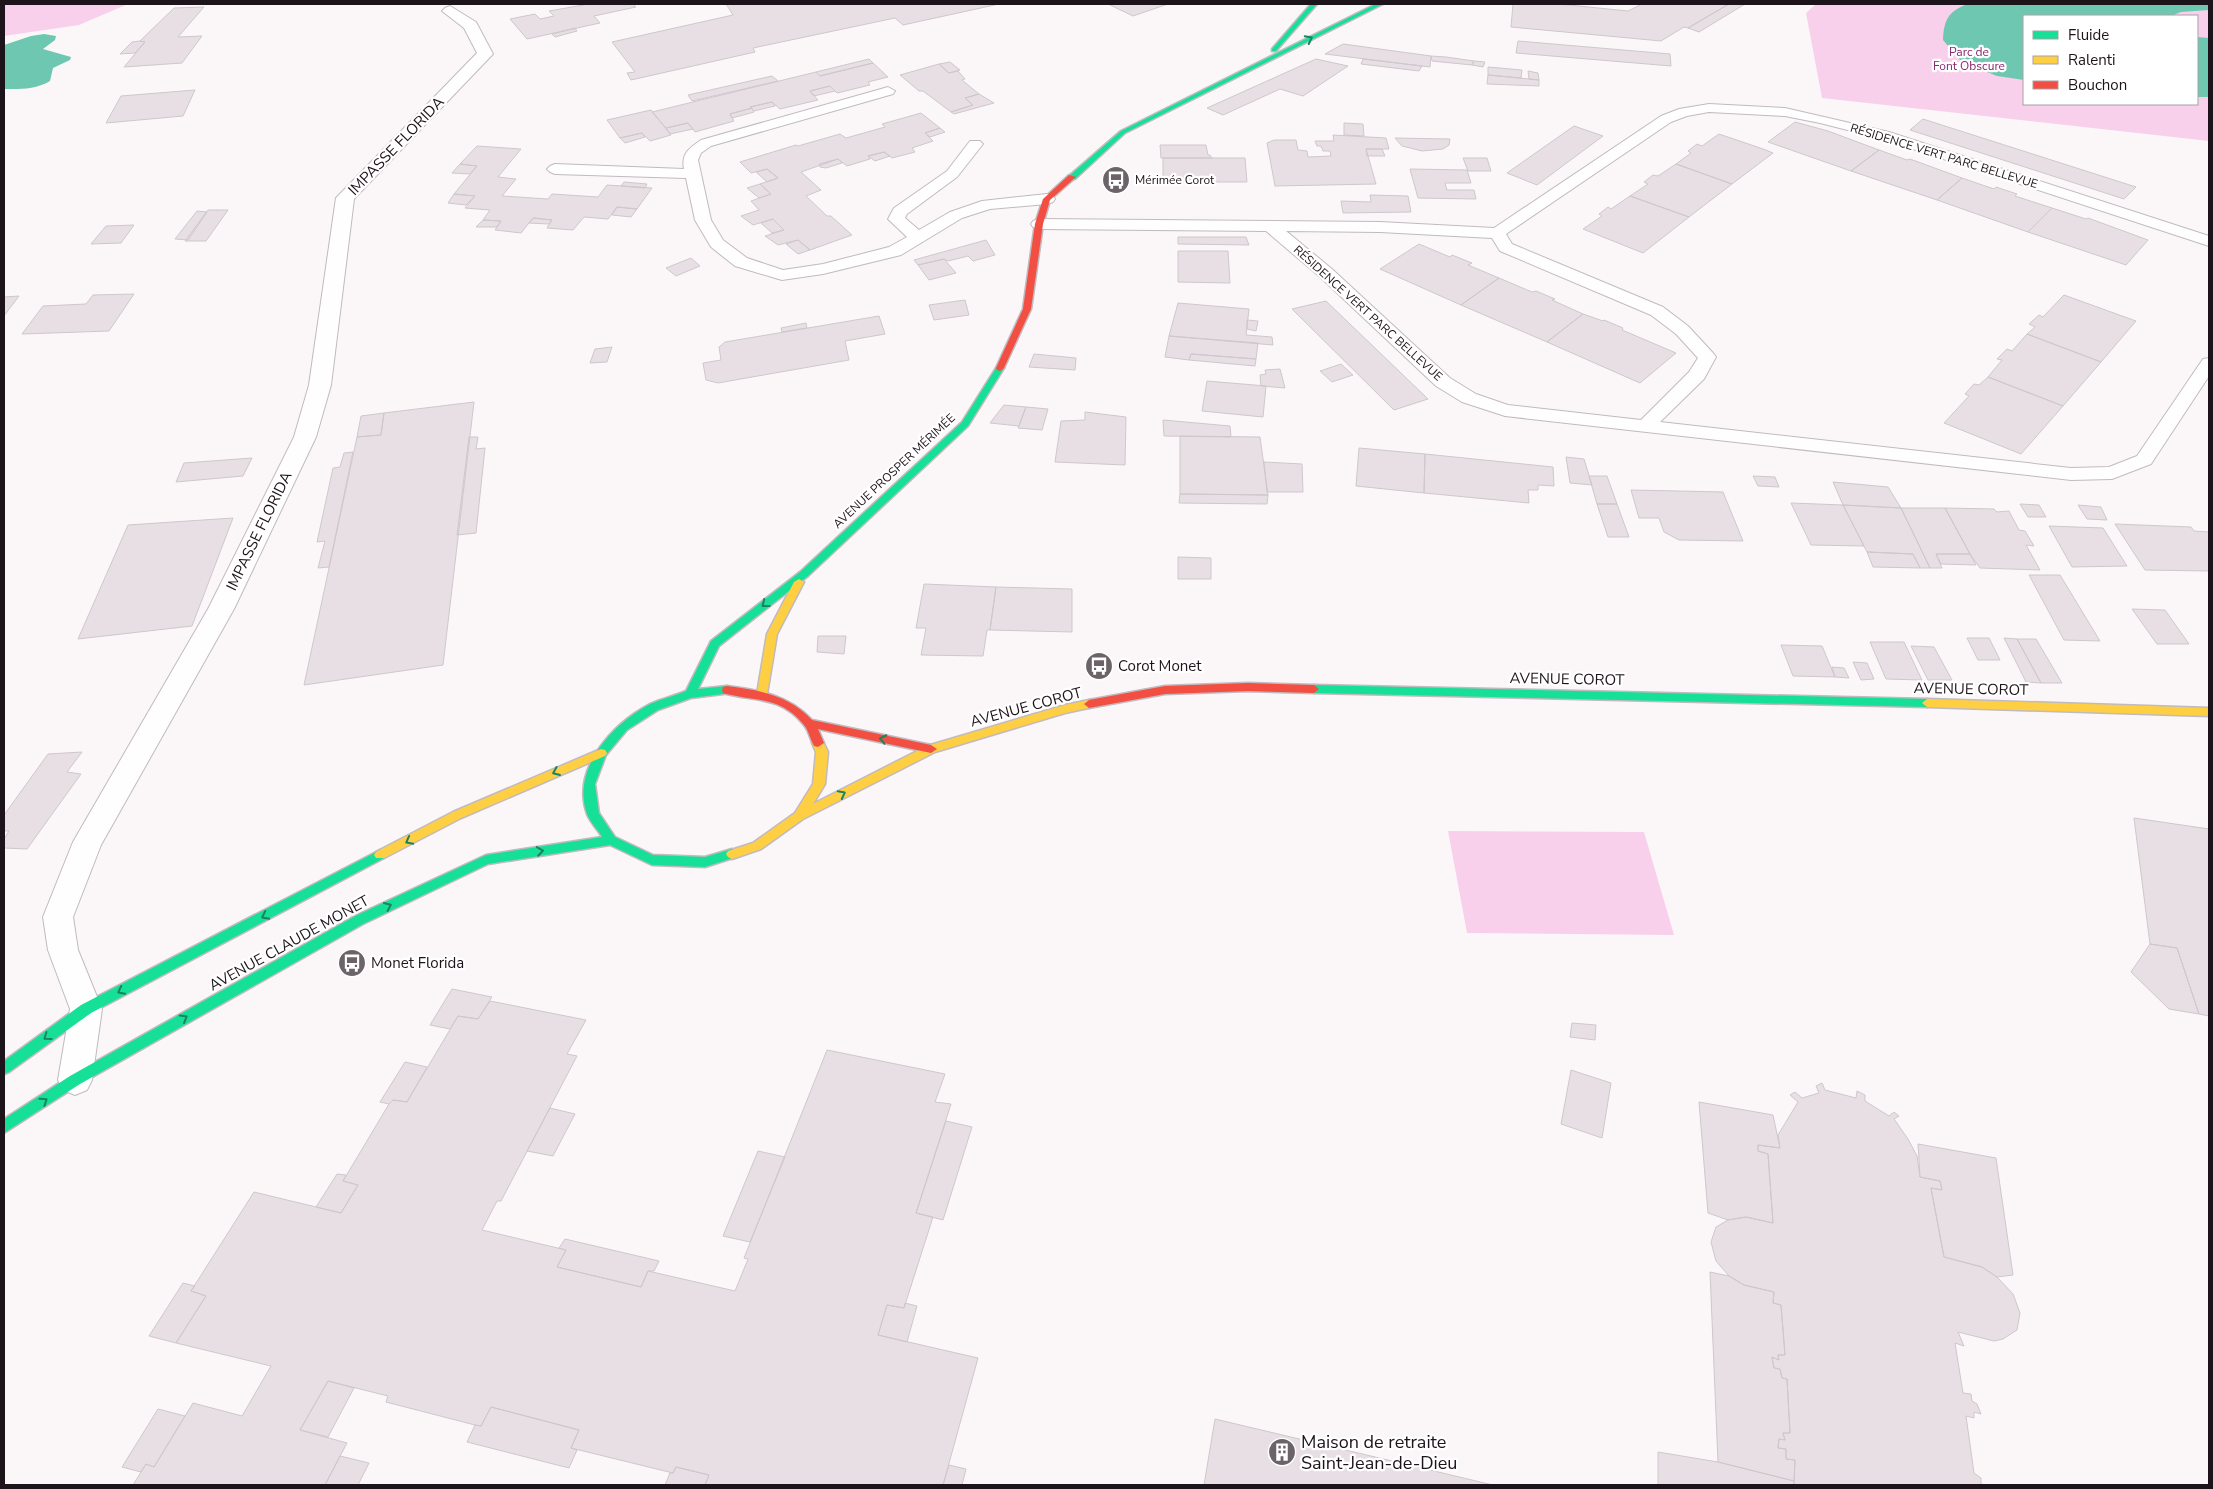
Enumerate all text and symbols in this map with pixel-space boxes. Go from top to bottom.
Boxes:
legend [2023,15,2198,105]
text: Fluide [2068,25,2109,45]
one-way arrow [1303,35,1312,45]
park label: Parc de Font Obscure [1933,44,2005,74]
text: Ralenti [2068,50,2116,70]
text: Bouchon [2068,75,2127,95]
street label: IMPASSE FLORIDA [344,92,448,200]
street label: RÉSIDENCE VERT PARC BELLEVUE [1848,120,2040,192]
bus stop icon: Mérimée Corot [1101,165,1131,195]
place label: Mérimée Corot [1135,172,1215,188]
street label: RÉSIDENCE VERT PARC BELLEVUE [1290,242,1446,384]
street label: AVENUE PROSPER MÉRIMÉE [829,410,959,532]
street label: IMPASSE FLORIDA [222,468,297,594]
one-way arrow [762,599,771,607]
bus stop icon: Corot Monet [1084,651,1114,681]
place label: Corot Monet [1118,656,1202,676]
street label: AVENUE COROT [1509,668,1625,690]
street label: AVENUE COROT [1913,678,2029,700]
street label: AVENUE COROT [968,682,1084,732]
one-way arrow [879,734,888,745]
one-way arrow [552,766,561,777]
one-way arrow [837,790,846,800]
one-way arrow [405,835,414,845]
one-way arrow [535,847,544,857]
street label: AVENUE CLAUDE MONET [205,891,373,995]
one-way arrow [383,902,392,913]
one-way arrow [261,910,270,920]
bus stop icon: Monet Florida [337,948,367,978]
place label: Monet Florida [371,953,464,973]
one-way arrow [117,985,126,995]
one-way arrow [179,1014,188,1024]
one-way arrow [43,1031,53,1040]
one-way arrow [39,1097,48,1107]
place label: Maison de retraite Saint-Jean-de-Dieu [1301,1430,1457,1475]
building icon: Maison de retraite Saint-Jean-de-Dieu [1267,1437,1297,1467]

